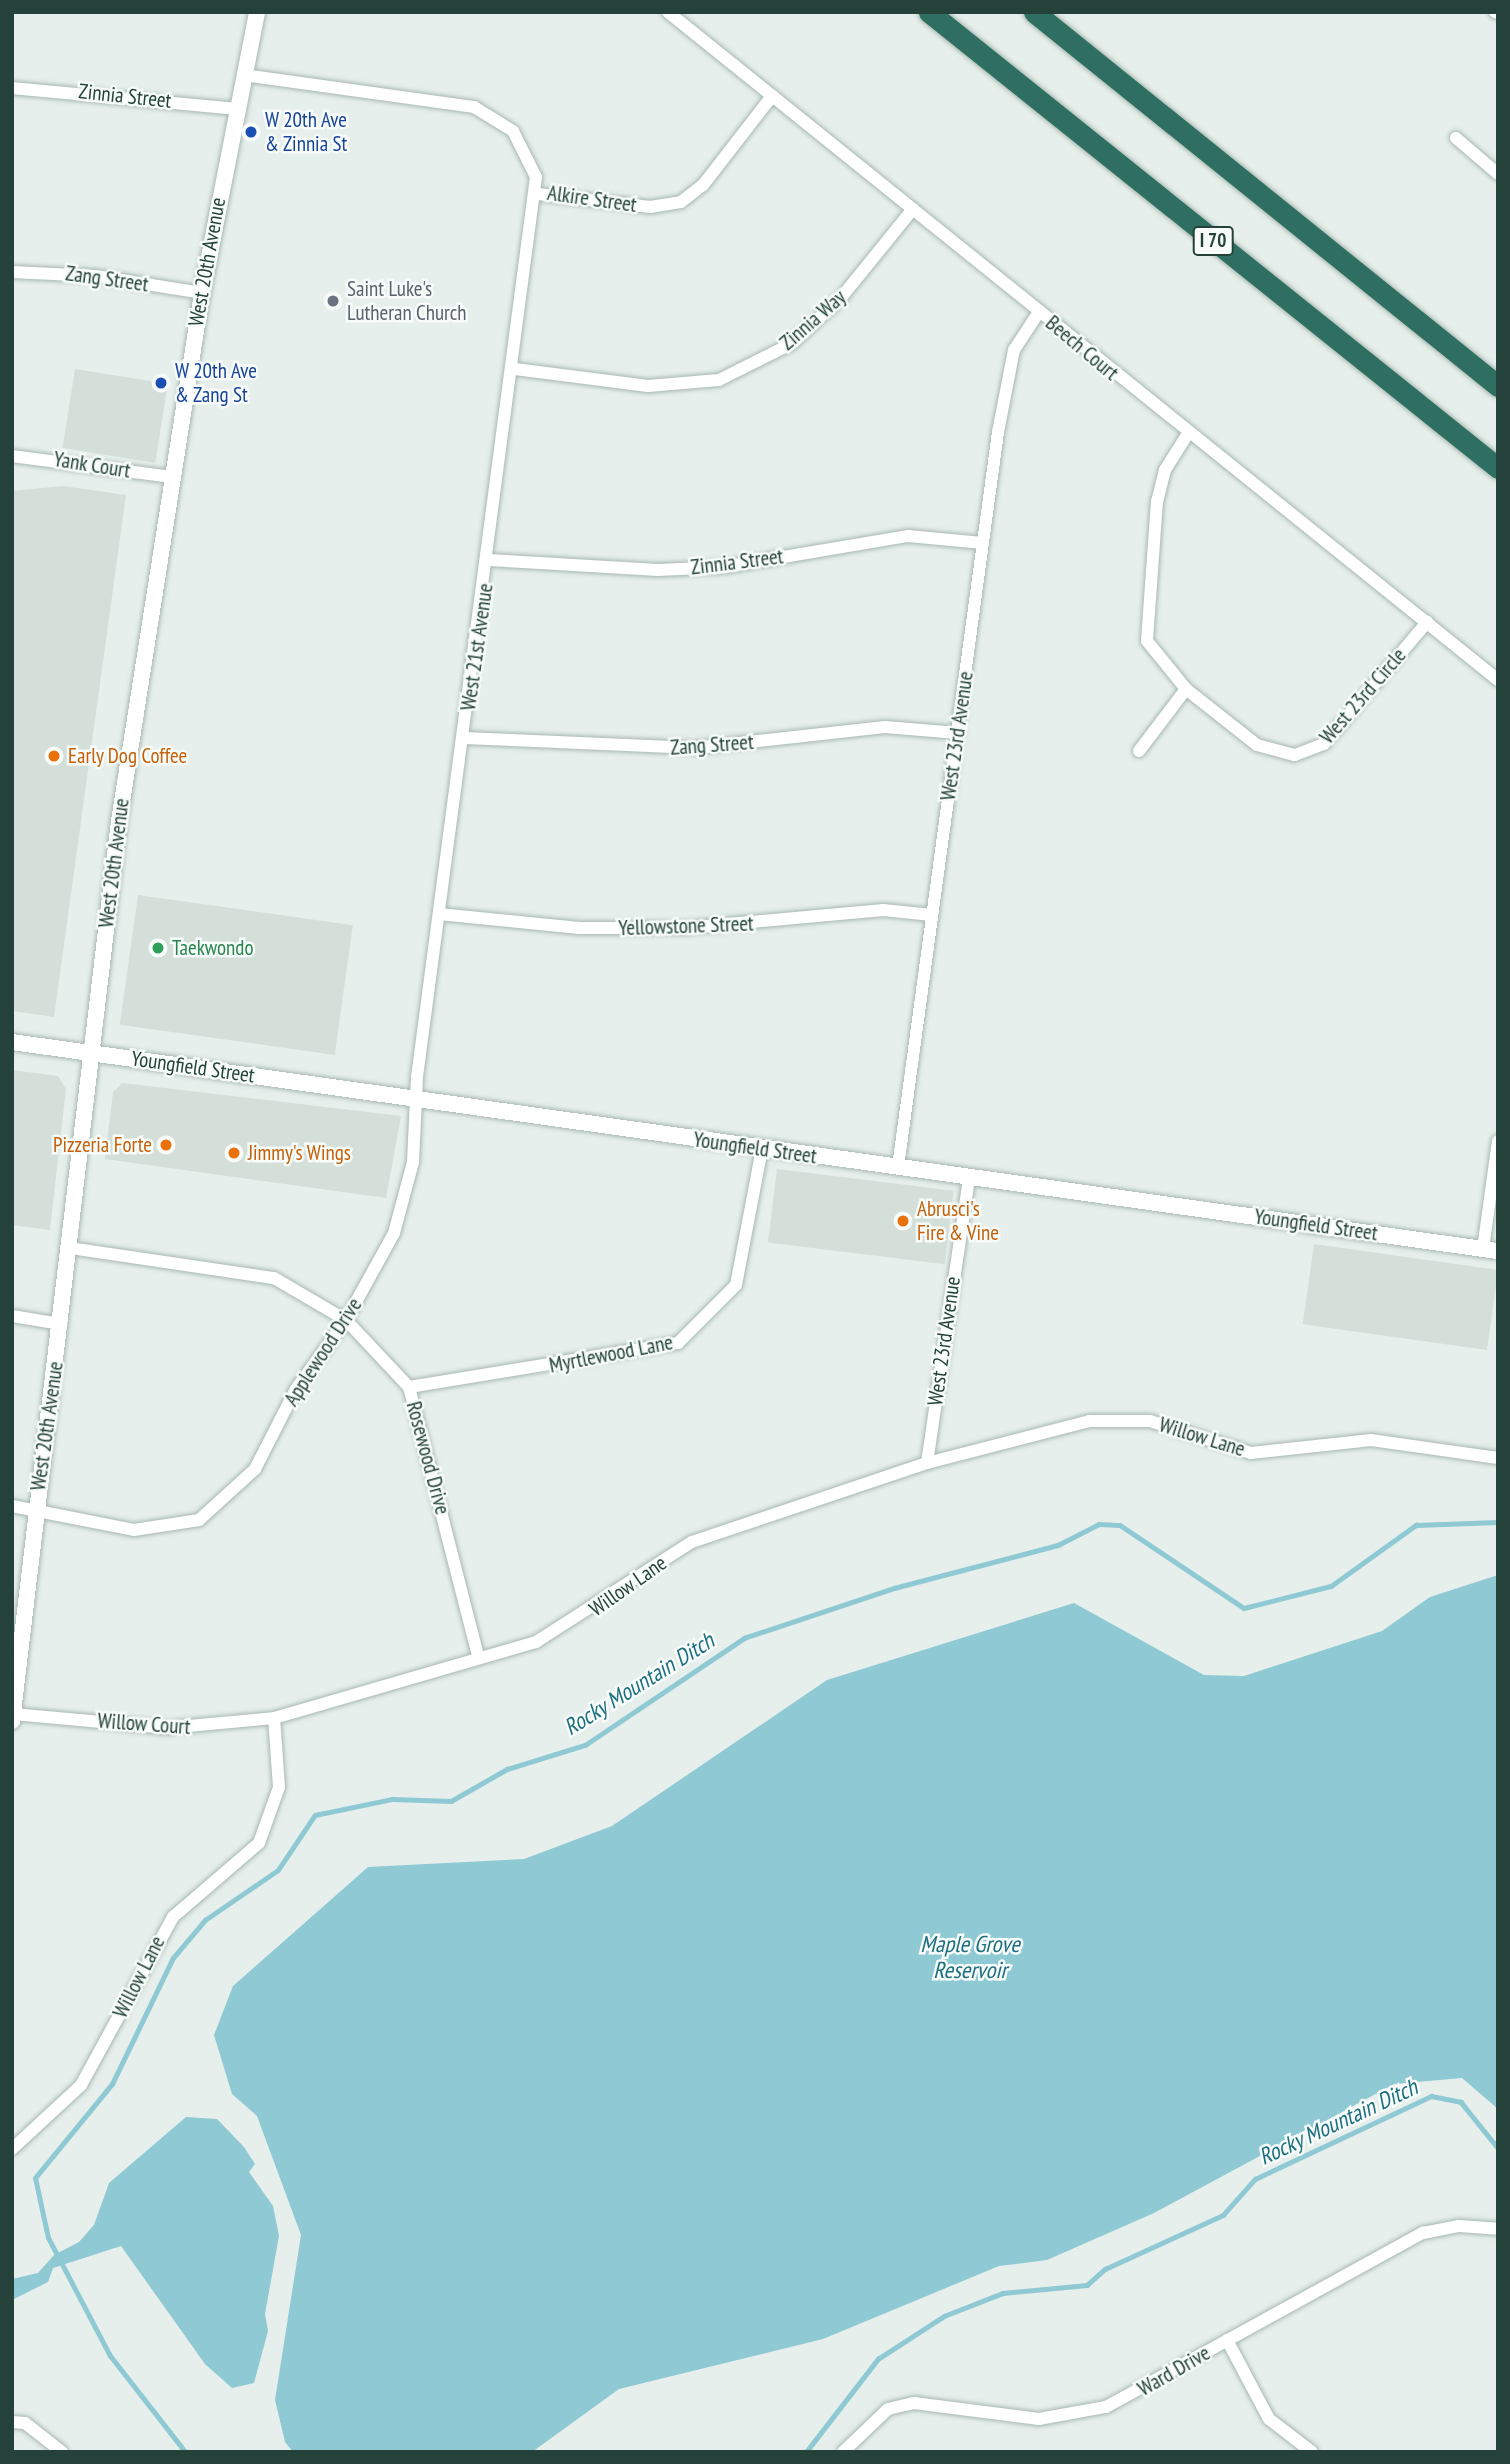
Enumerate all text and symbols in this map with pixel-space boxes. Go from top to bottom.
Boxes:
street label: Zinnia Street [77,79,173,113]
place label: W 20th Ave & Zinnia St [265,107,348,157]
marker: W 20th Ave & Zinnia St [243,124,259,140]
street label: Alkire Street [546,180,638,218]
street label: West 20th Avenue [183,195,231,329]
road number: I 70 [1192,226,1234,256]
street label: Zang Street [64,261,150,297]
place label: Saint Luke's Lutheran Church [347,276,466,326]
street label: Zinnia Way [775,284,851,356]
marker: Saint Luke's Lutheran Church [325,293,341,309]
street label: Beech Court [1040,310,1124,386]
place label: W 20th Ave & Zang St [175,358,258,408]
marker: W 20th Ave & Zang St [153,375,169,391]
street label: Yank Court [52,446,132,484]
street label: Zinnia Street [689,544,785,580]
street label: West 21st Avenue [456,582,498,712]
street label: West 23rd Circle [1315,643,1411,749]
street label: West 23rd Avenue [935,670,979,802]
street label: Zang Street [669,730,755,760]
place label: Early Dog Coffee [68,743,188,769]
marker: Early Dog Coffee [46,748,62,764]
street label: West 20th Avenue [94,797,134,929]
street label: Yellowstone Street [618,911,754,941]
place label: Taekwondo [172,935,253,961]
marker: Taekwondo [150,940,166,956]
street label: Youngfield Street [130,1046,256,1088]
street label: Youngfield Street [692,1127,818,1169]
place label: Pizzeria Forte [53,1132,152,1158]
marker: Pizzeria Forte [158,1137,174,1153]
place label: Jimmy's Wings [248,1140,351,1166]
marker: Jimmy's Wings [226,1145,242,1161]
place label: Abrusci's Fire & Vine [917,1196,1000,1246]
street label: Youngfield Street [1253,1204,1379,1246]
marker: Abrusci's Fire & Vine [895,1213,911,1229]
street label: West 23rd Avenue [922,1275,966,1407]
street label: Applewood Drive [279,1293,367,1411]
street label: Myrtlewood Lane [547,1330,675,1378]
street label: West 20th Avenue [25,1359,69,1493]
street label: Rosewood Drive [401,1399,455,1517]
street label: Willow Lane [1156,1412,1248,1462]
street label: Willow Lane [584,1550,672,1622]
water label: Rocky Mountain Ditch [559,1627,719,1741]
street label: Willow Court [97,1708,191,1740]
water label: Maple Grove Reservoir [920,1930,1020,1984]
street label: Willow Lane [108,1932,170,2022]
water label: Rocky Mountain Ditch [1254,2073,1422,2171]
street label: Ward Drive [1133,2340,1215,2402]

